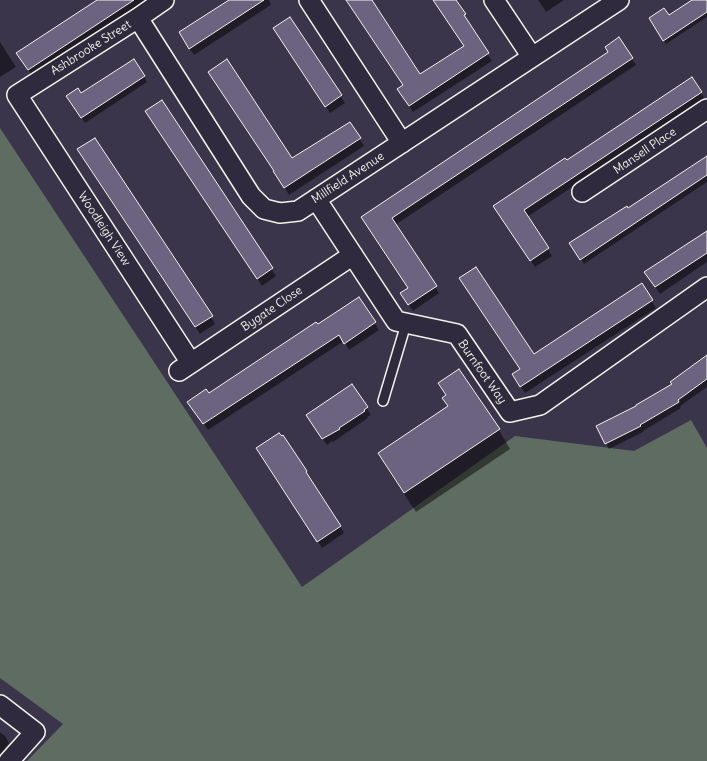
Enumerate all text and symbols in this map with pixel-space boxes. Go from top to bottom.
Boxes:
street label: Ashbrooke Street [48,17,134,79]
street label: Mansell Place [611,125,679,177]
street label: Millfield Avenue [309,149,387,207]
street label: Woodleigh View [75,189,133,269]
street label: Bygate Close [239,283,305,335]
street label: Burnfoot Way [455,337,509,407]

